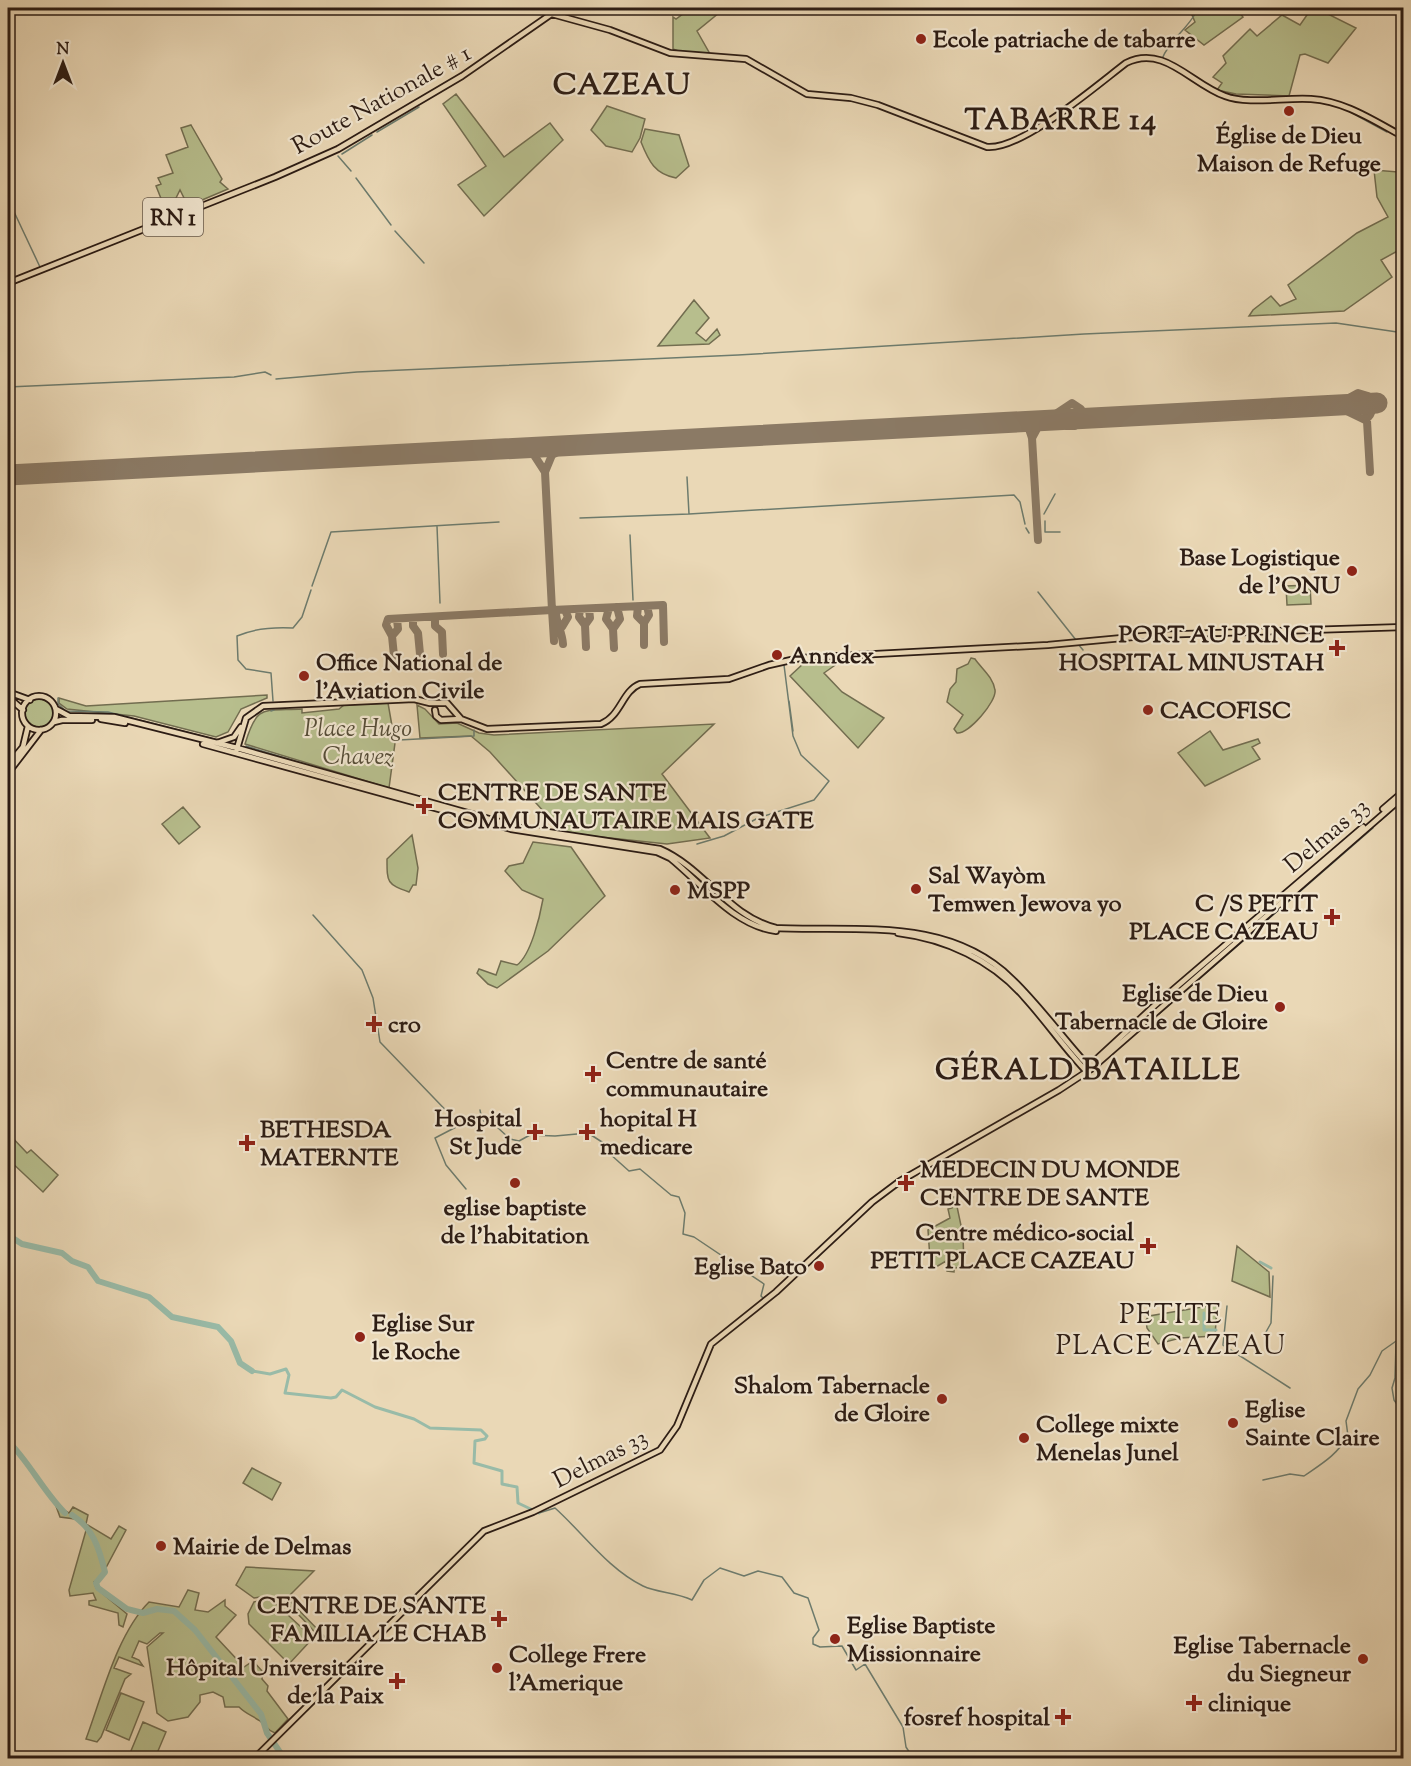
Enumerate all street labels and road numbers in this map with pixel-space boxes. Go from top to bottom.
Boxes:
street label: Route Nationale # 1 [286,37,478,164]
road number: RN 1 [143,198,203,236]
street label: Delmas 33 [1277,791,1377,882]
street label: Delmas 33 [548,1422,654,1498]

